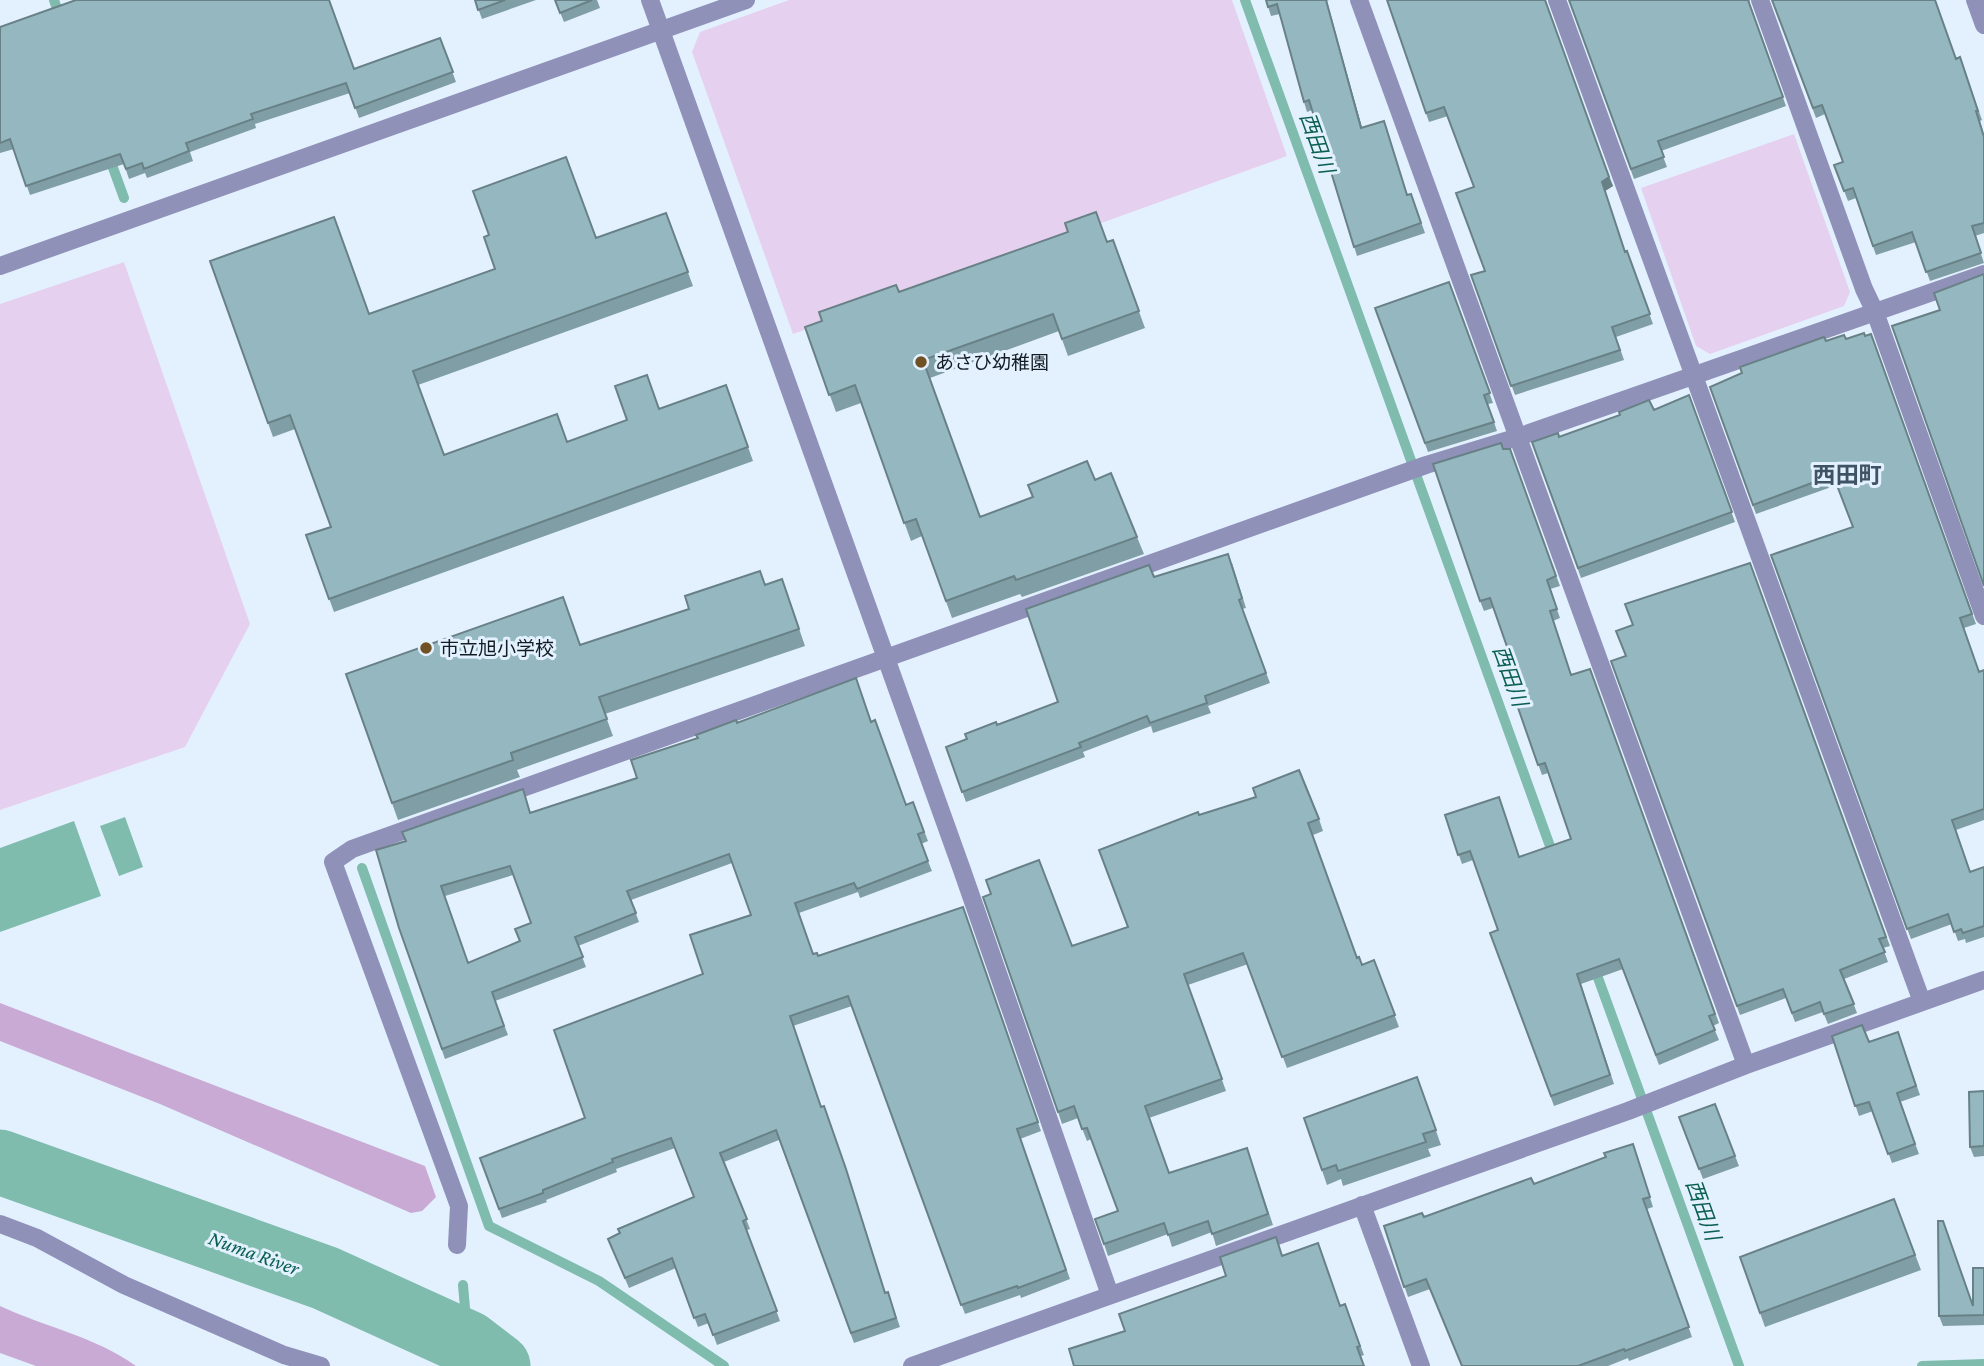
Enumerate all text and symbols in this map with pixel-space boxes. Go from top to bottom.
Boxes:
water label: 西田川 [1295,109,1340,179]
place label: あさひ幼稚園 [935,352,1049,373]
marker: あさひ幼稚園 [913,354,929,370]
district label: 西田町 [1813,462,1882,488]
place label: 市立旭小学校 [440,638,554,659]
marker: 市立旭小学校 [418,640,434,656]
water label: 西田川 [1488,642,1533,712]
water label: 西田川 [1681,1176,1726,1246]
water label: Numa River [205,1226,303,1281]

